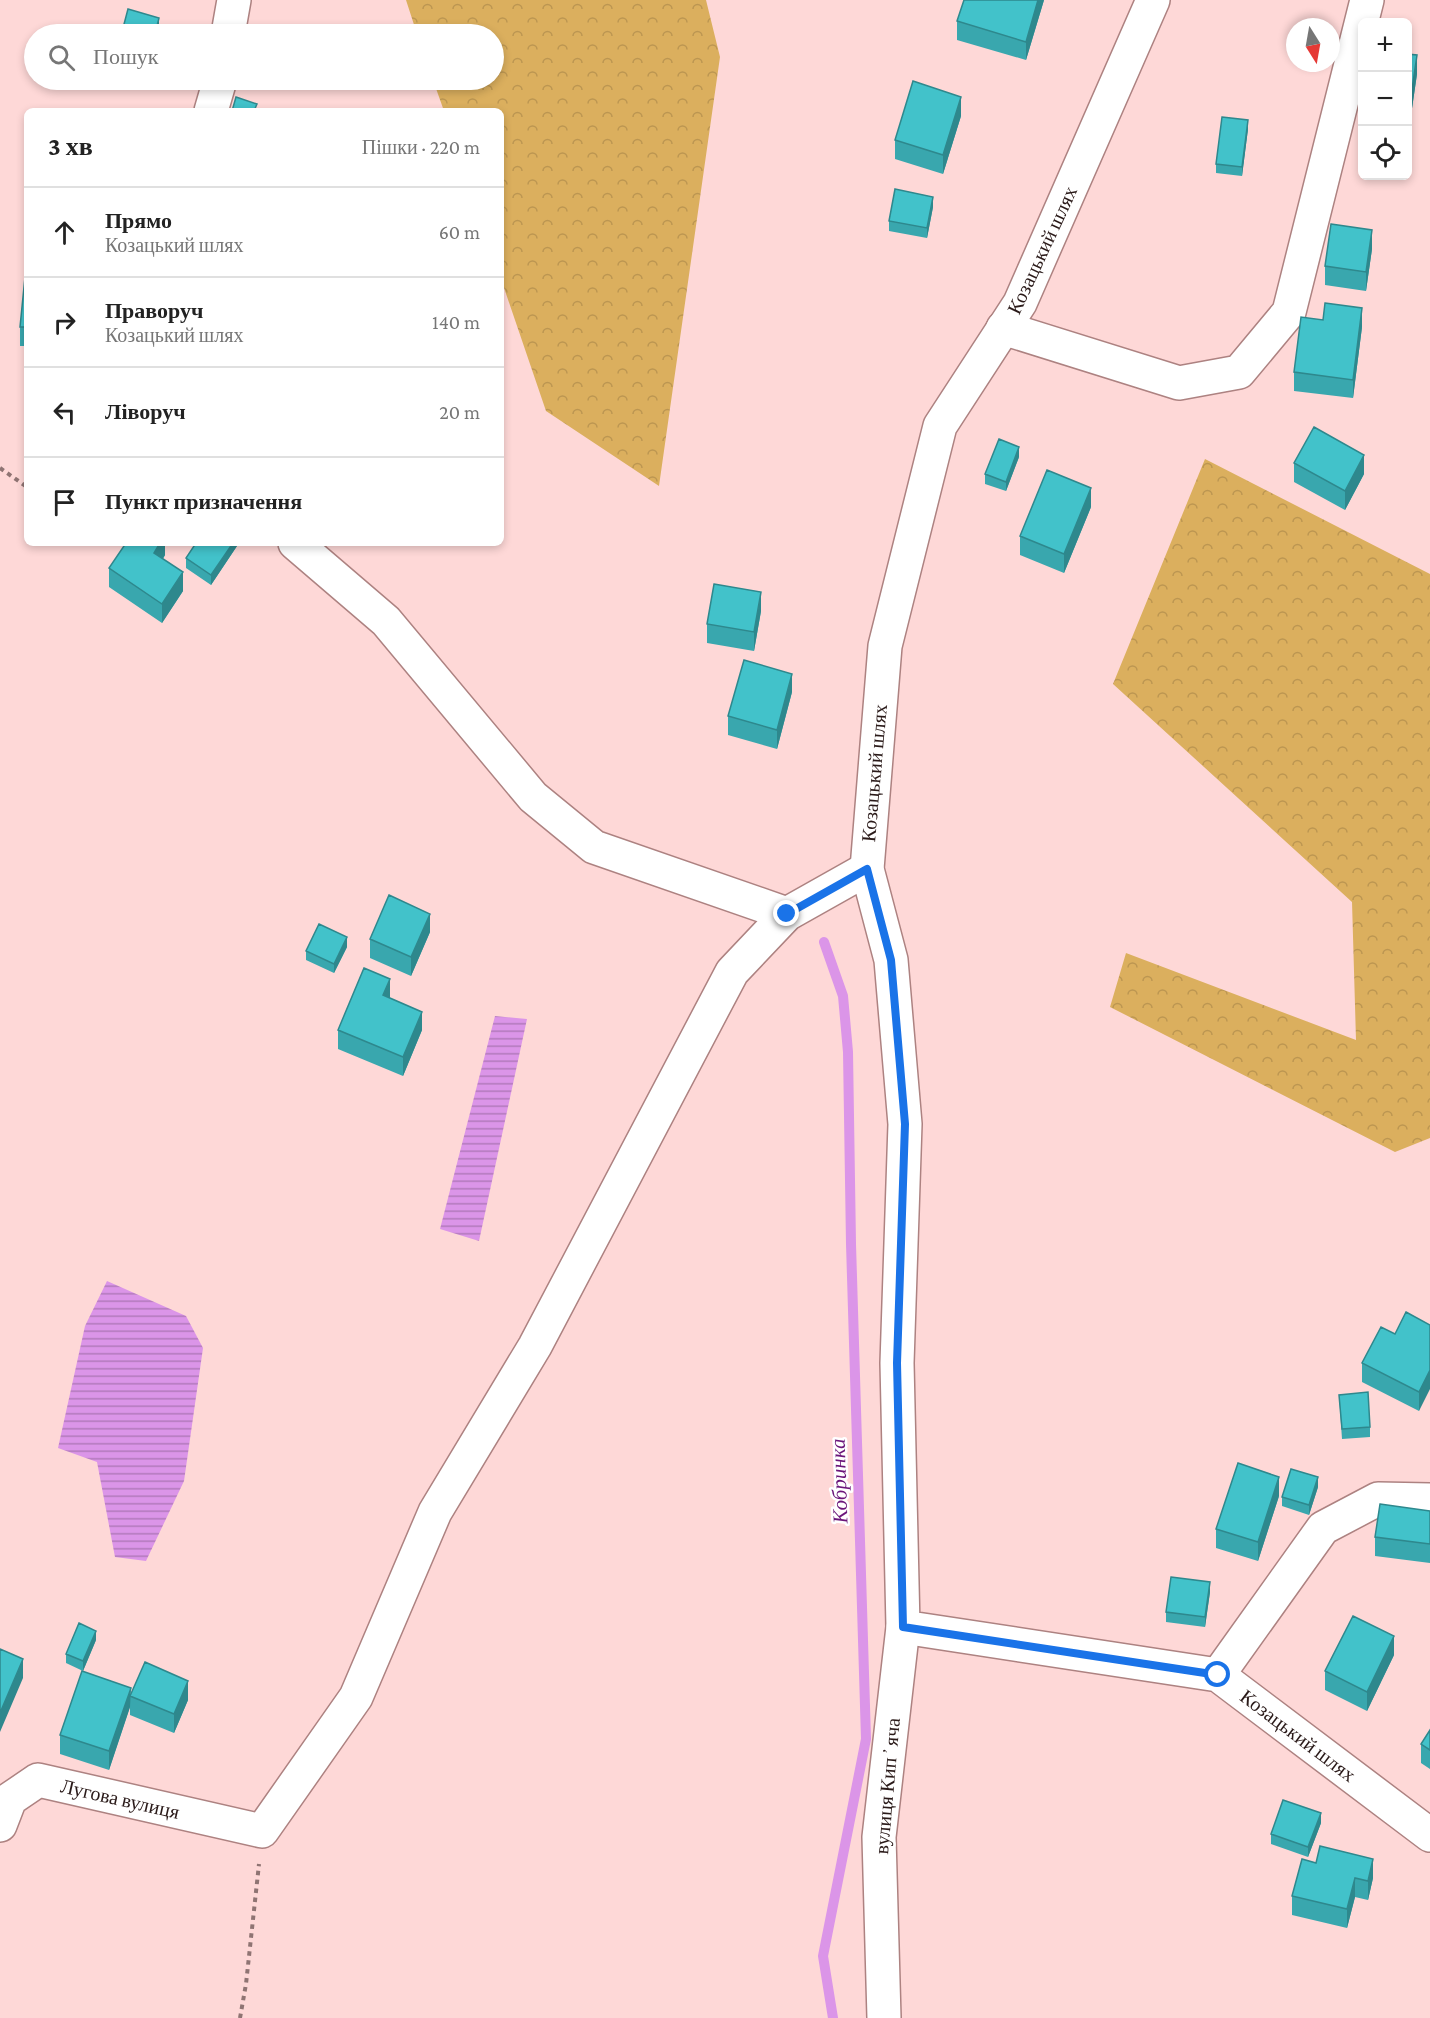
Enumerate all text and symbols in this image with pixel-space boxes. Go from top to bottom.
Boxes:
north arrow [1286,18,1340,72]
map controls [1358,18,1412,180]
button: + [1358,18,1412,72]
search box [24,24,504,90]
icon: search [45,41,78,74]
text: Пошук [93,44,159,69]
button: − [1358,72,1412,126]
button: locate [1358,126,1412,180]
text: 3 хв [48,132,93,161]
text: Пішки · 220 m [362,136,480,158]
street label: Козацький шлях [1003,183,1082,318]
text: Прямо [105,208,172,233]
icon: ahead [48,216,81,249]
text: 60 m [439,221,480,243]
text: Козацький шлях [105,234,243,256]
text: Праворуч [105,298,203,323]
icon: right [48,306,81,339]
text: 140 m [432,311,480,333]
text: Козацький шлях [105,324,243,346]
icon: left [48,396,81,429]
text: Ліворуч [105,399,186,424]
text: 20 m [439,401,480,423]
icon: arrive [48,486,81,519]
text: Пункт призначення [105,489,302,514]
street label: Козацький шлях [857,703,892,843]
route end [773,900,799,926]
water label: Кобринка [826,1438,853,1525]
route start [1204,1661,1230,1687]
street label: Козацький шлях [1236,1685,1360,1786]
street label: вулиця Кипʼяча [870,1717,905,1855]
street label: Лугова вулиця [59,1775,182,1823]

